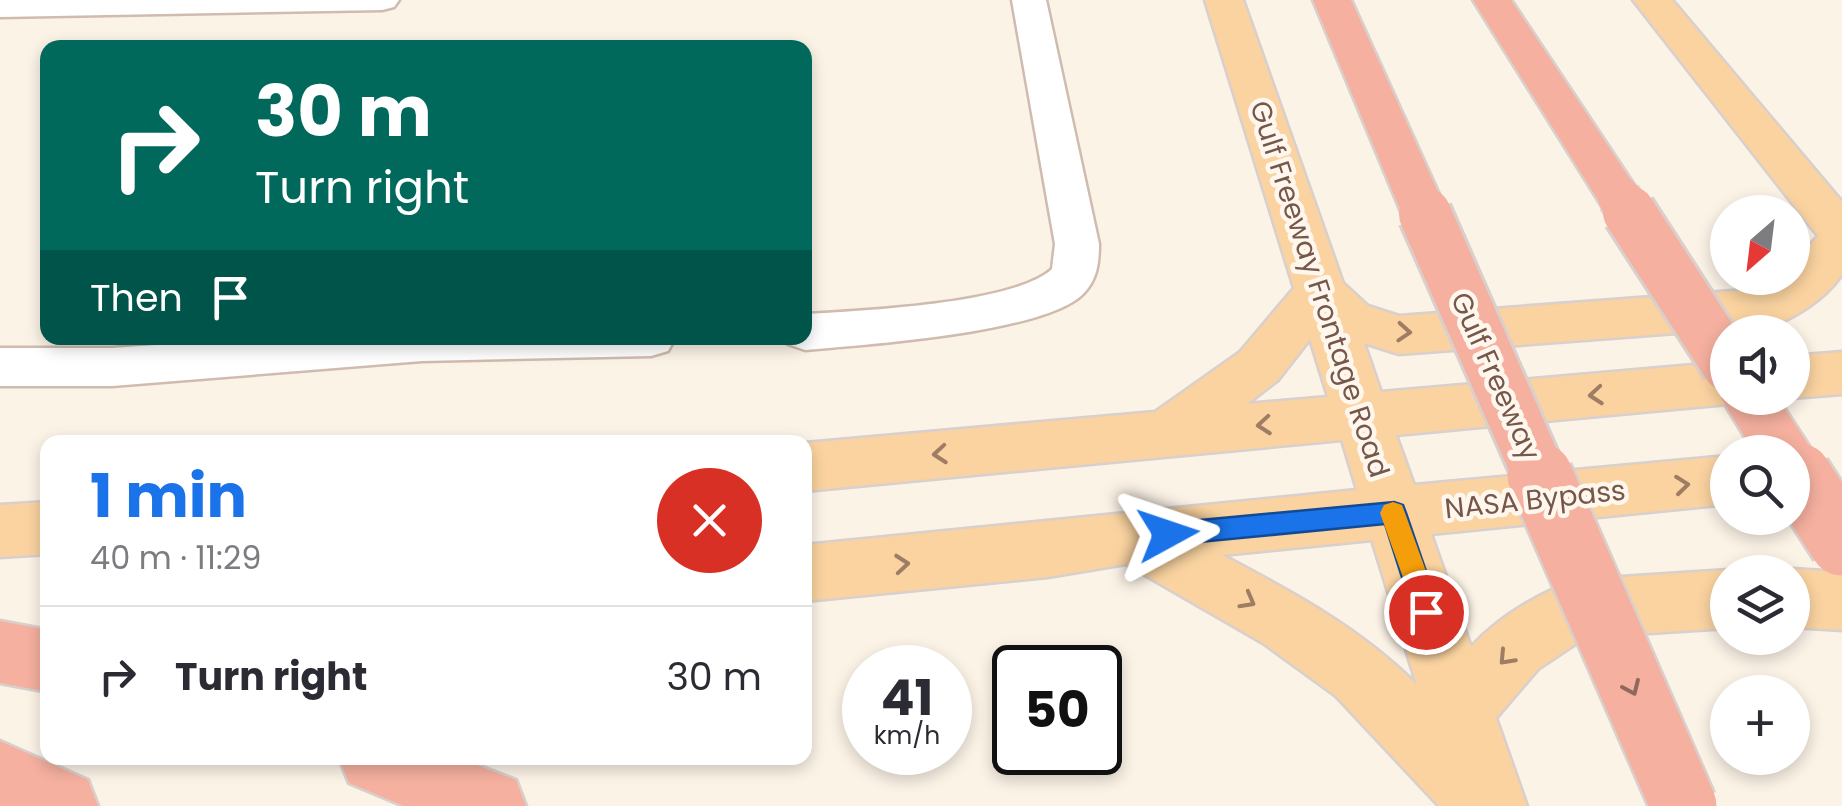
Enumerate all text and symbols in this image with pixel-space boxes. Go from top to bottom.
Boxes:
text: 30 m [255,62,432,161]
icon: right [90,80,220,210]
street label: Gulf Freeway Frontage Road [1240,96,1399,482]
text: Turn right [255,156,469,219]
north arrow [1710,195,1810,295]
map controls [1710,195,1810,775]
icon: arrive [203,270,258,325]
text: Then [90,271,183,324]
street label: Gulf Freeway [1441,286,1550,467]
button: sound [1710,315,1810,415]
one-way arrow [1396,321,1412,342]
one-way arrow [1587,383,1603,405]
one-way arrow [1256,413,1272,435]
button: search [1710,435,1810,535]
one-way arrow [932,443,948,465]
text: 1 min [90,454,247,538]
button: close [657,468,762,573]
street label: NASA Bypass [1443,471,1627,528]
one-way arrow [1674,474,1690,496]
position arrow [1116,482,1220,586]
text: 40 m · 11:29 [90,535,261,580]
one-way arrow [894,554,910,575]
button: layers [1710,555,1810,655]
pin [1384,570,1469,655]
icon: arrive [1399,585,1454,640]
one-way arrow [1237,589,1255,609]
speed limit sign: 50 [992,645,1122,775]
one-way arrow [1500,646,1518,664]
icon: right [90,649,145,704]
text: Turn right [175,650,367,703]
text: 30 m [666,650,762,703]
text: 41 [881,662,933,733]
button: + [1710,675,1810,775]
one-way arrow [1620,678,1640,696]
text: km/h [874,718,940,753]

